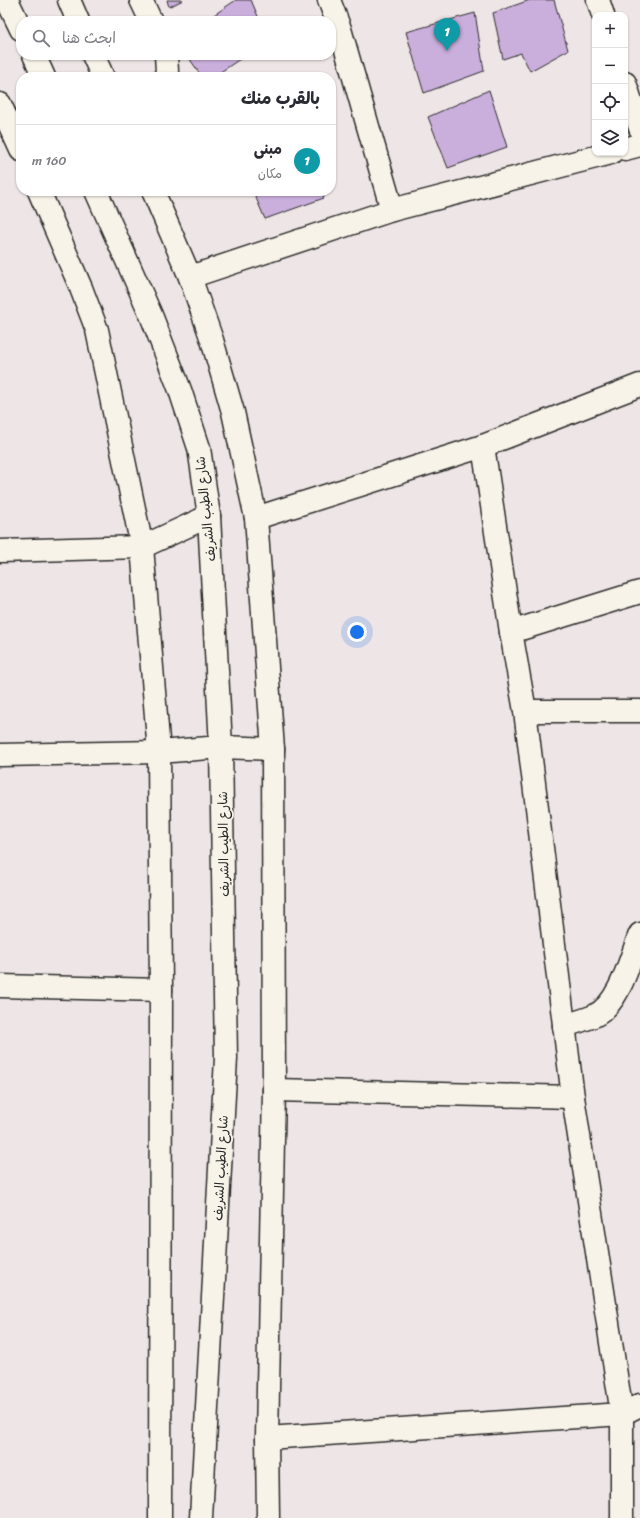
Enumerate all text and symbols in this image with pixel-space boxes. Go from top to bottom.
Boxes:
map controls [592,12,628,156]
button: + [592,12,628,48]
search box [16,16,336,60]
pin: 1 [434,18,460,51]
text: ابحث هنا [62,25,116,51]
icon: search [30,27,52,49]
button: − [592,48,628,84]
text: بالقرب منك [241,83,320,113]
button: locate [592,84,628,120]
button: layers [592,120,628,156]
text: مبنى [254,136,282,162]
text: 160 m [32,149,67,172]
text: 1 [304,149,310,172]
text: مكان [258,162,282,185]
street label: شارع الطيب الشريف [189,455,222,563]
your location [347,622,367,642]
street label: شارع الطيب الشريف [211,791,236,897]
street label: شارع الطيب الشريف [206,1115,235,1221]

